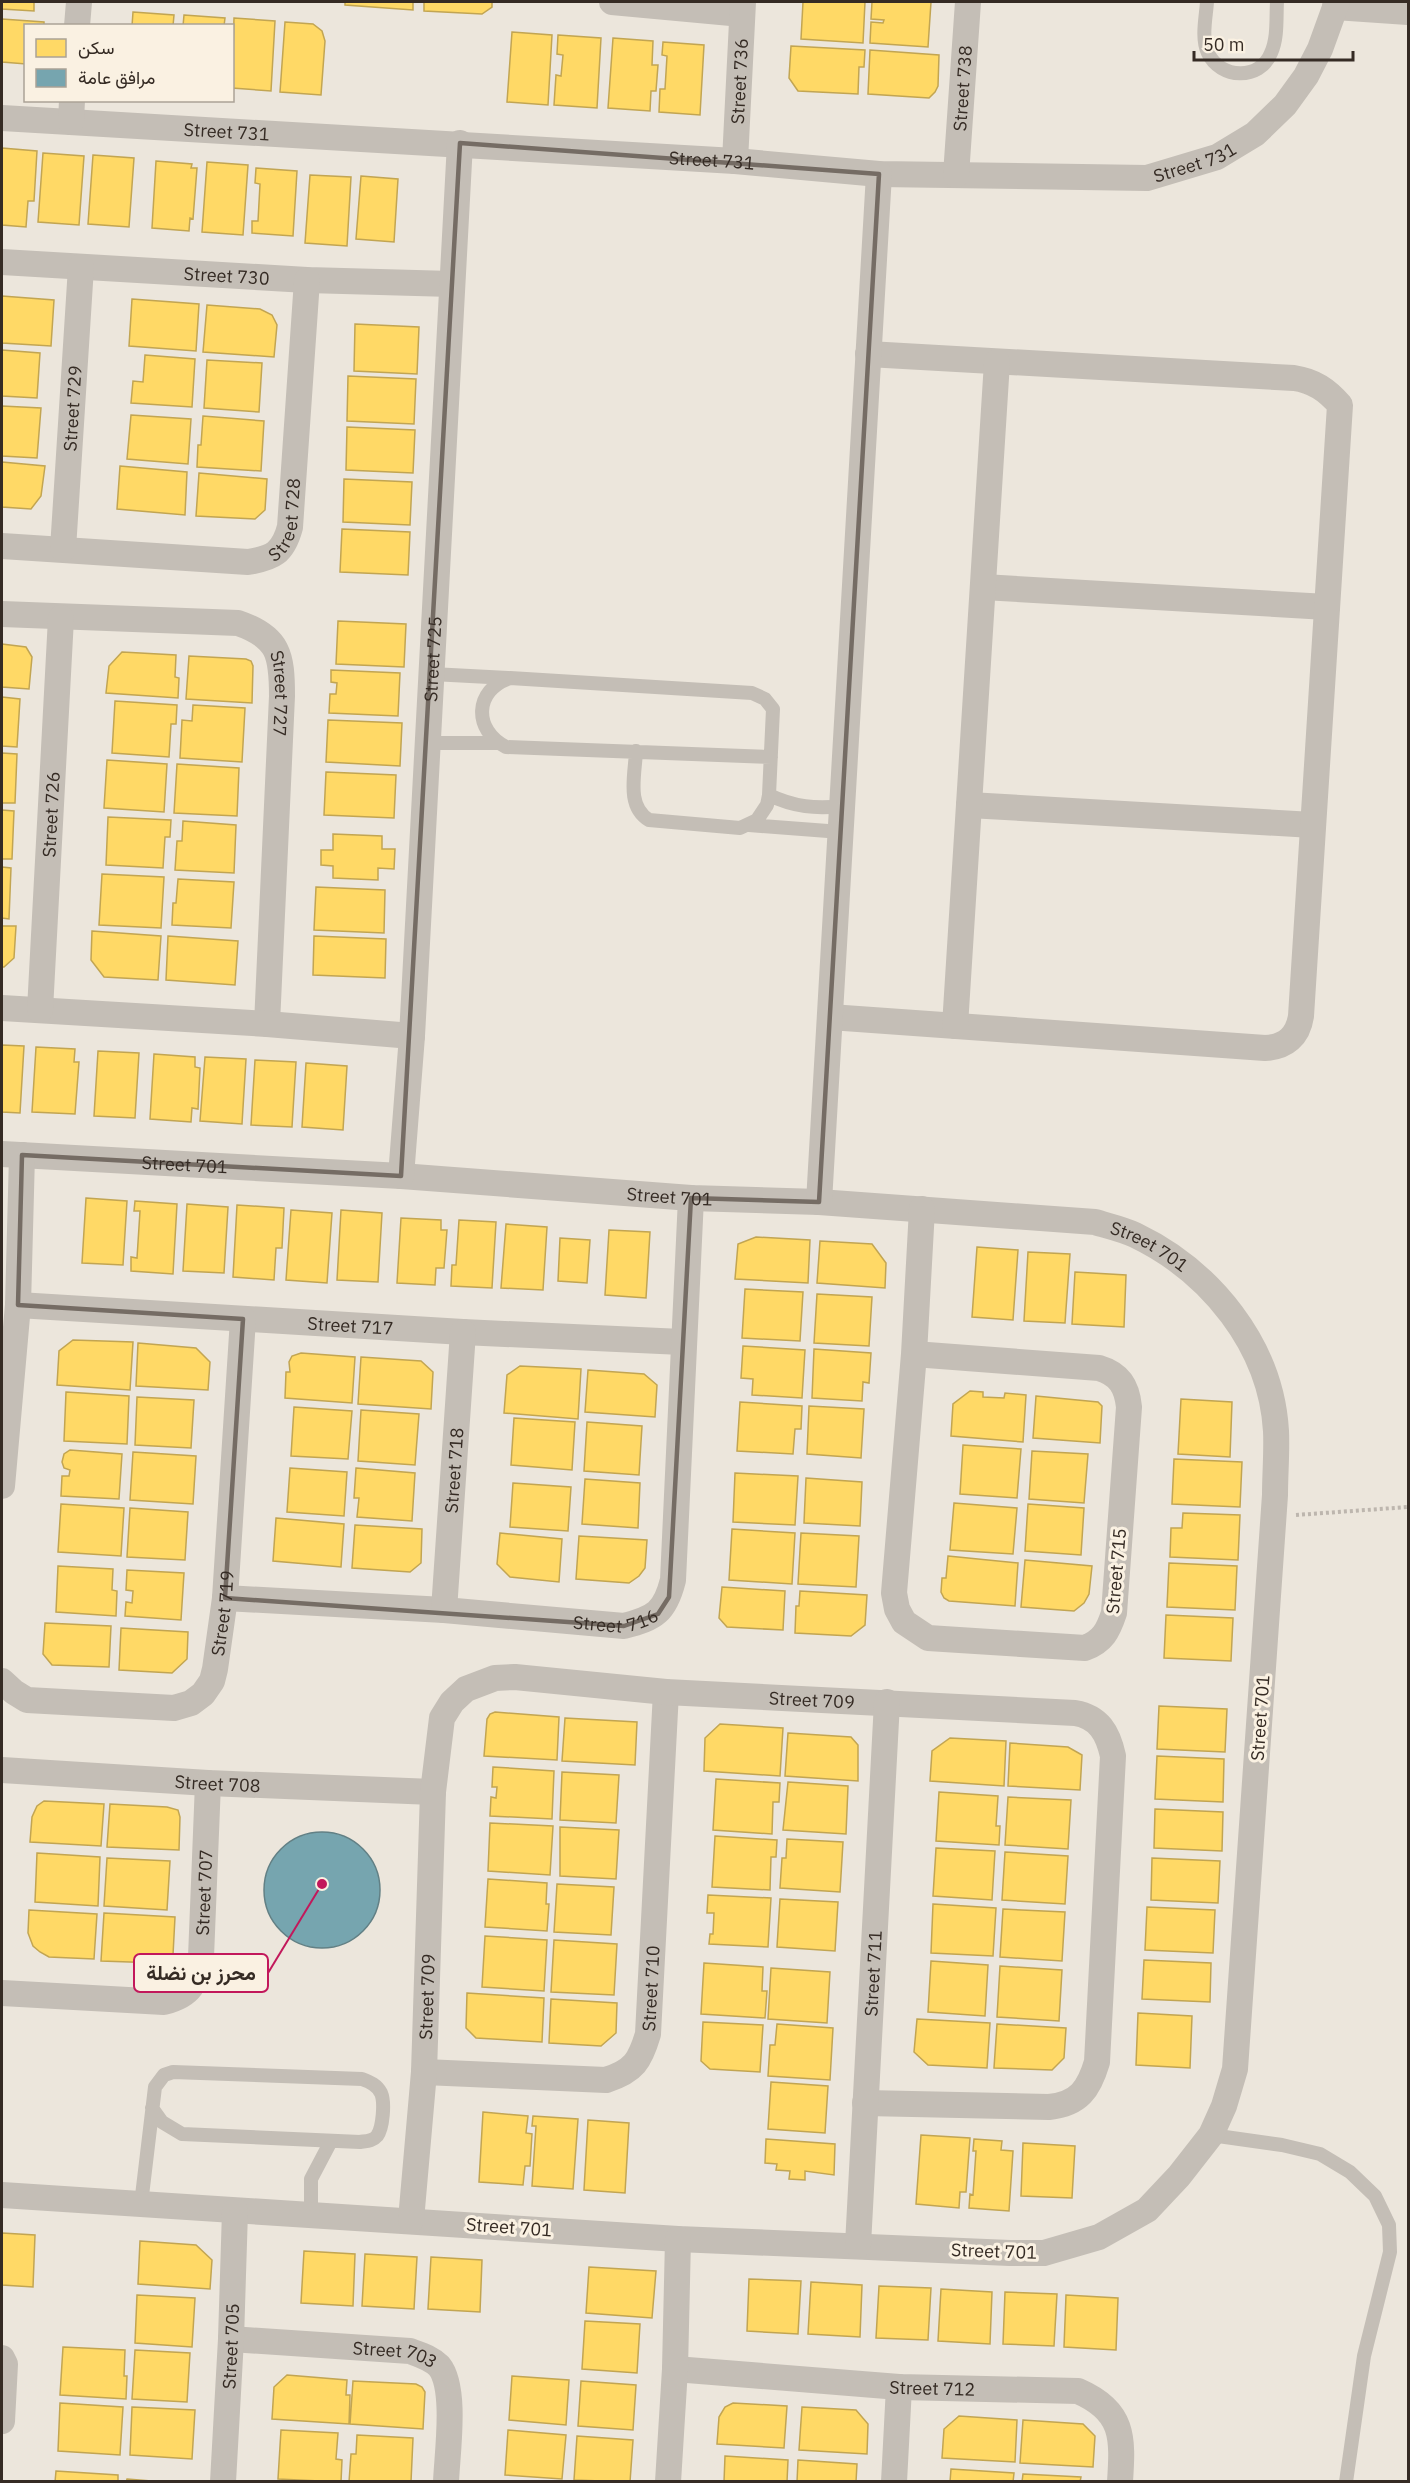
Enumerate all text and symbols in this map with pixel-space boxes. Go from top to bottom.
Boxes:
legend [24,24,234,102]
scale bar [1194,24,1353,62]
text: 50 m [1203,33,1245,56]
text: سكن [78,36,114,59]
street label: Street 736 [725,38,753,125]
street label: Street 738 [948,44,976,132]
text: مرافق عامة [78,66,155,89]
street label: Street 731 [183,117,270,145]
street label: Street 731 [1150,137,1240,187]
street label: Street 731 [668,146,756,174]
street label: Street 730 [183,261,270,289]
street label: Street 729 [58,365,86,452]
street label: Street 728 [263,477,305,566]
street label: Street 725 [418,615,446,703]
street label: Street 727 [266,647,294,737]
street label: Street 726 [37,771,64,858]
street label: Street 701 [141,1150,228,1178]
street label: Street 701 [626,1182,713,1210]
street label: Street 701 [1108,1216,1193,1276]
street label: Street 717 [307,1311,394,1339]
street label: Street 718 [439,1427,468,1514]
street label: Street 715 [1101,1527,1131,1615]
street label: Street 719 [205,1570,238,1657]
street label: Street 716 [572,1603,662,1638]
street label: Street 701 [1246,1674,1274,1762]
street label: Street 709 [768,1686,855,1713]
street label: Street 708 [174,1769,261,1797]
street label: Street 707 [190,1849,217,1936]
street label: Street 711 [859,1930,886,2017]
street label: Street 710 [637,1945,664,2032]
street label: Street 709 [414,1953,439,2040]
callout: محرز بن نضلة [134,1954,268,1992]
text: محرز بن نضلة [146,1959,256,1986]
street label: Street 701 [465,2213,553,2241]
street label: Street 701 [951,2238,1037,2264]
street label: Street 705 [217,2303,244,2390]
street label: Street 703 [352,2336,442,2373]
street label: Street 712 [888,2375,976,2400]

